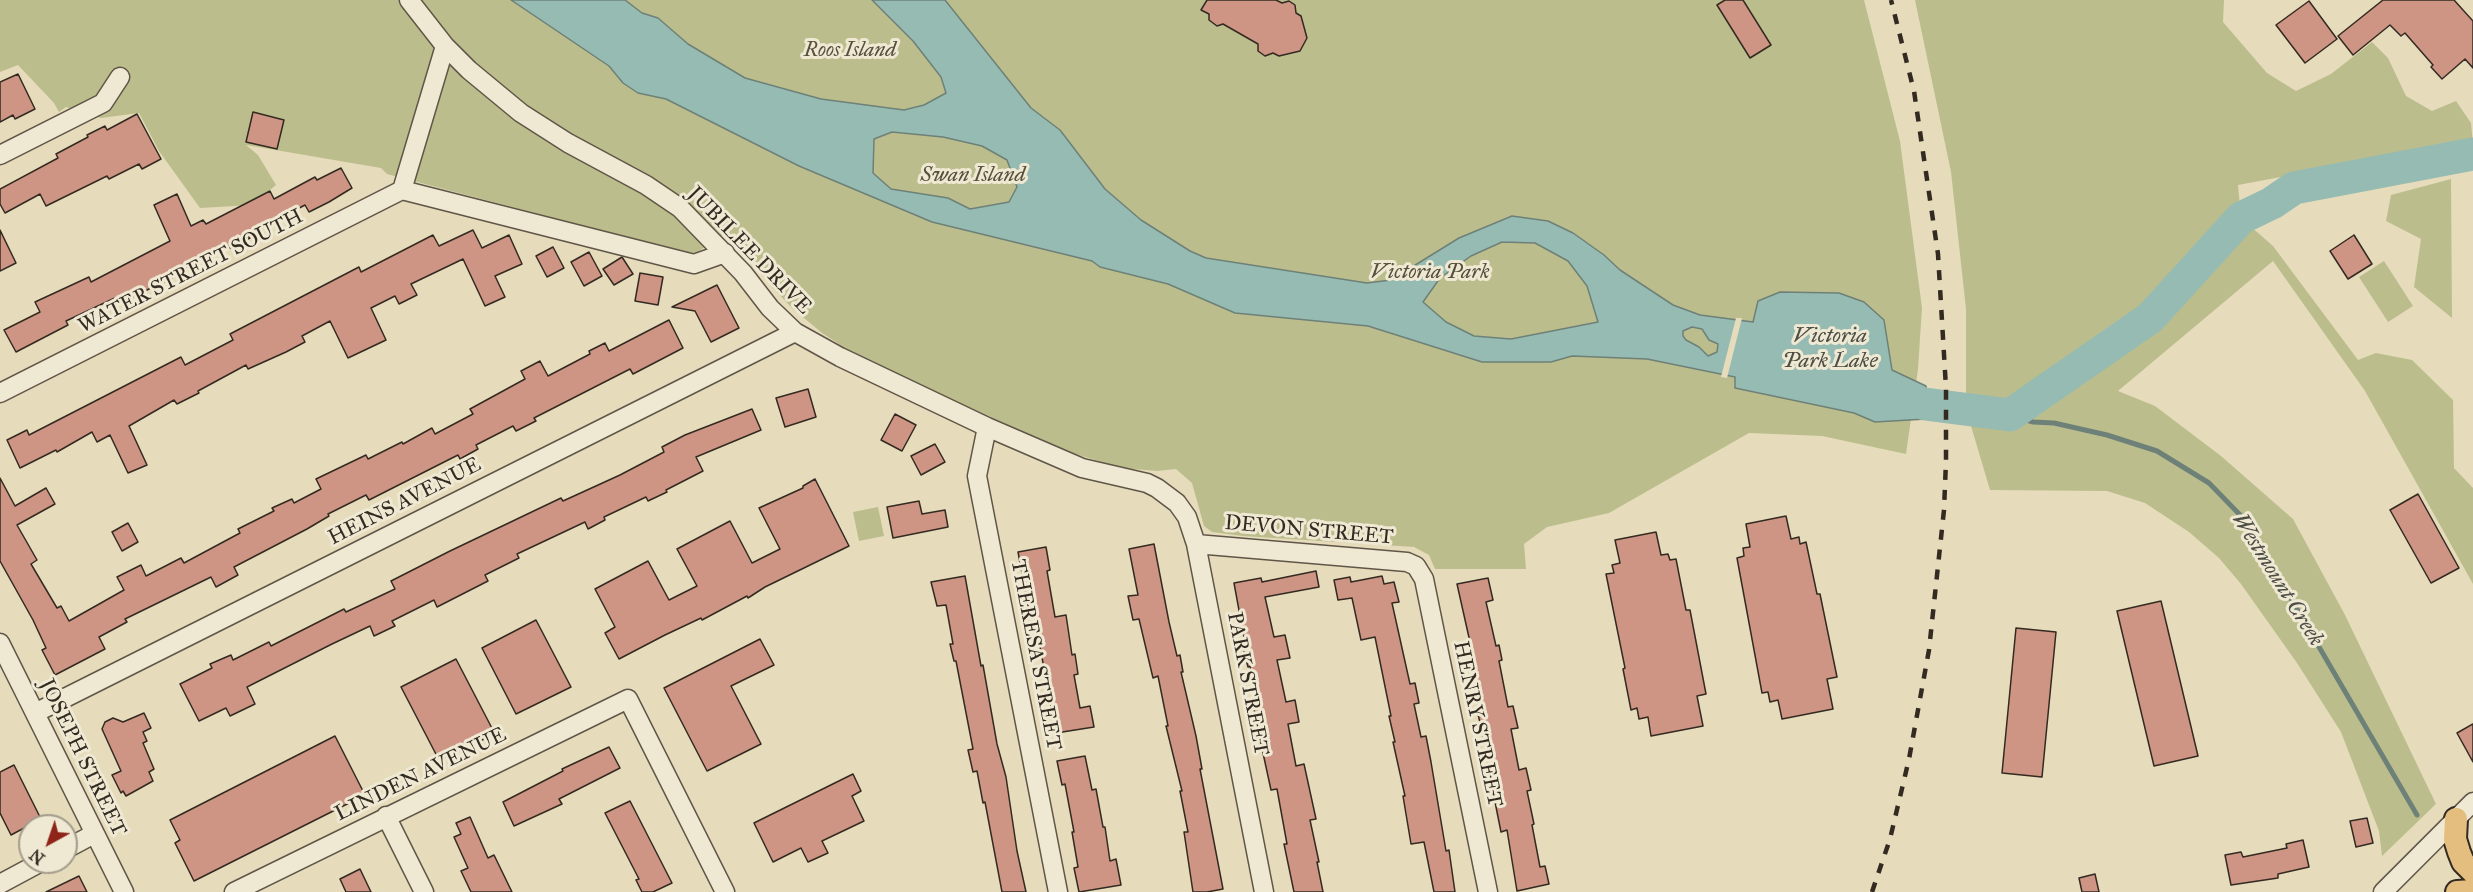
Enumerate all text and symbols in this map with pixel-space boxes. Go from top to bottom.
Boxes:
park label: Roos Island [804,38,896,64]
park label: Swan Island [921,163,1025,189]
street label: JUBILEE DRIVE [682,182,816,320]
street label: WATER STREET SOUTH [74,204,308,340]
park label: Victoria Park [1371,260,1489,286]
water label: Victoria Park Lake [1782,324,1878,376]
street label: HEINS AVENUE [324,453,486,551]
water label: Westmount Creek [2226,509,2328,651]
street label: DEVON STREET [1224,511,1394,551]
street label: THERESA STREET [1004,557,1066,753]
street label: PARK STREET [1221,610,1273,758]
street label: HENRY STREET [1447,639,1507,809]
street label: JOSEPH STREET [33,675,131,841]
street label: LINDEN AVENUE [331,723,511,827]
north arrow [18,814,78,874]
text: N [26,845,49,868]

